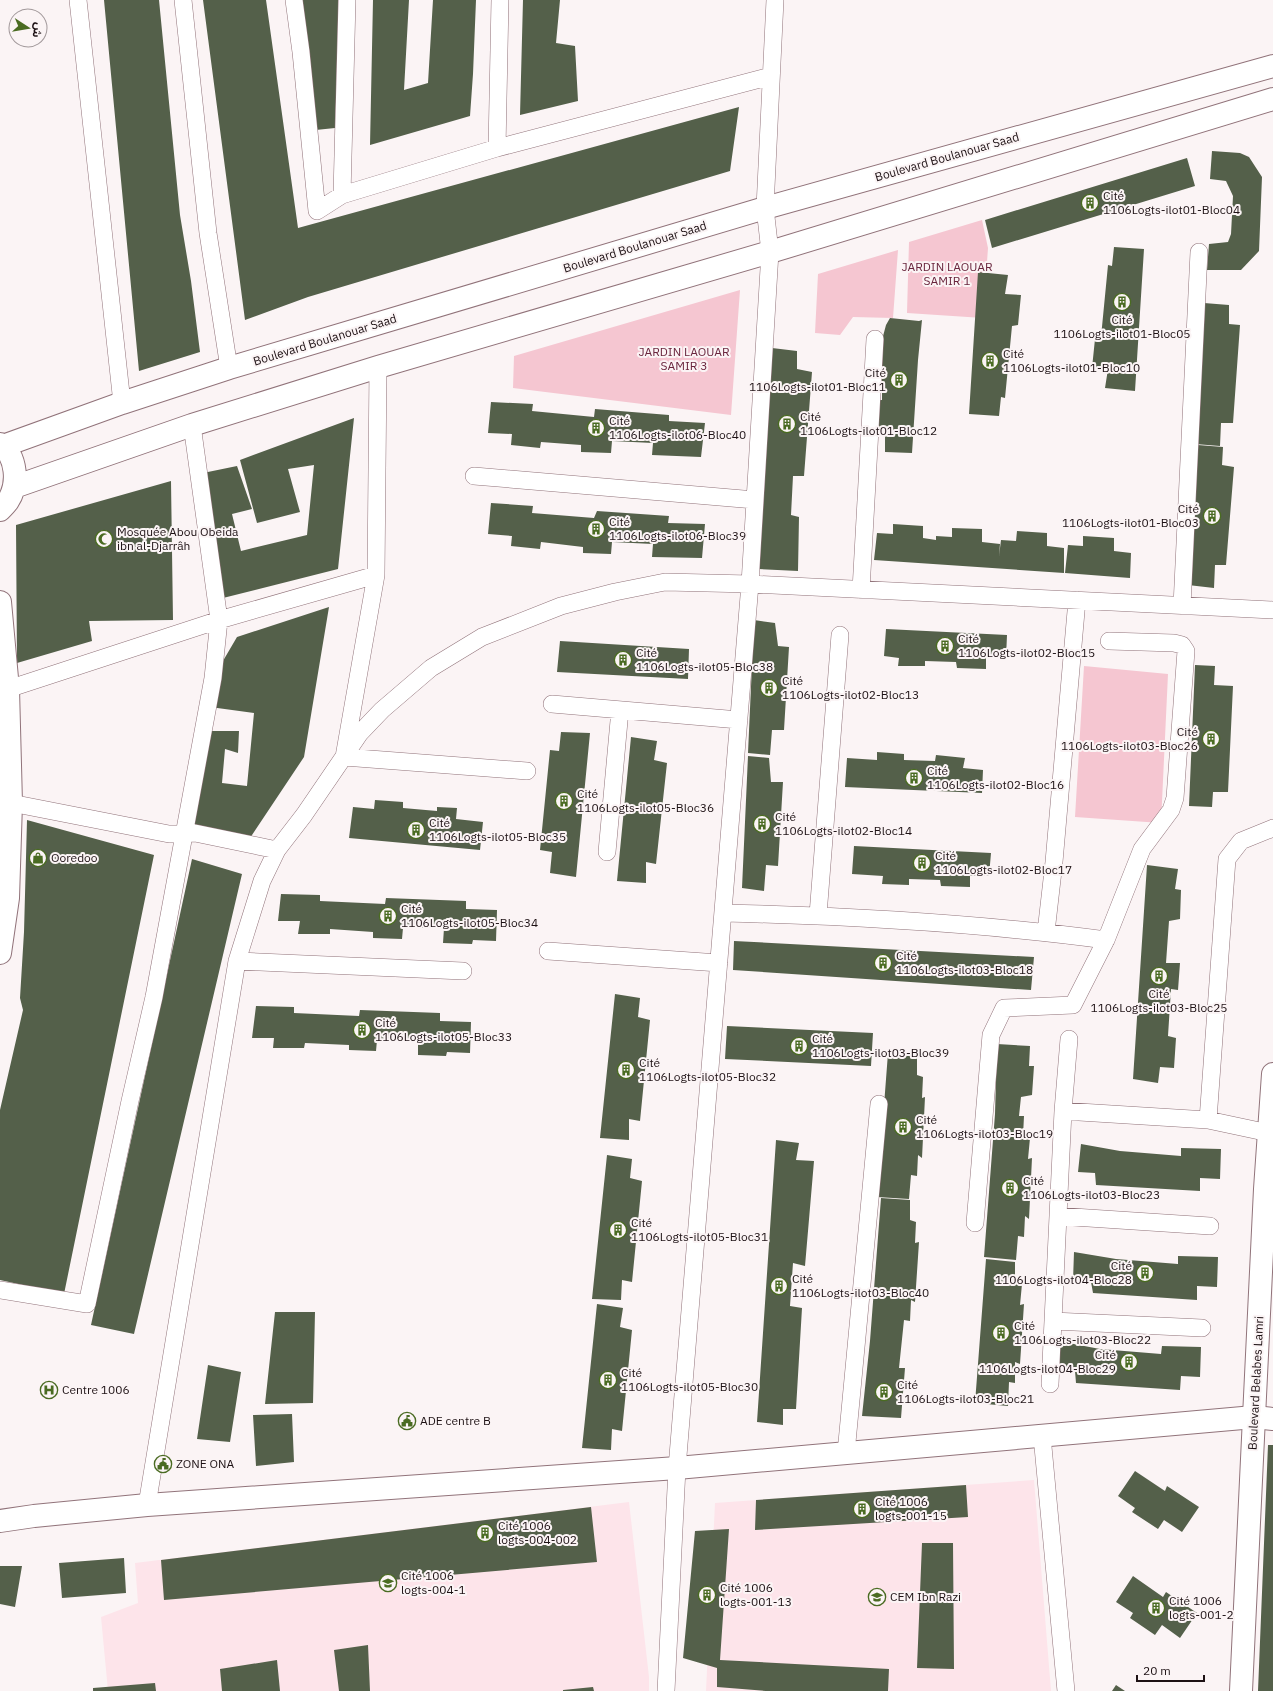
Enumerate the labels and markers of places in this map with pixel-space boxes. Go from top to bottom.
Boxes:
place label: Cité 1106Logts-ilot01-Bloc04 [1103,188,1240,217]
building icon: Cité 1106Logts-ilot01-Bloc04 [1080,193,1100,213]
building icon: Cité 1106Logts-ilot01-Bloc05 [1112,292,1132,312]
place label: Cité 1106Logts-ilot01-Bloc05 [1053,312,1191,341]
place label: Cité 1106Logts-ilot01-Bloc10 [1003,346,1140,375]
building icon: Cité 1106Logts-ilot01-Bloc10 [980,351,1000,371]
place label: Cité 1106Logts-ilot01-Bloc11 [749,365,886,394]
building icon: Cité 1106Logts-ilot01-Bloc11 [889,370,909,390]
place label: Cité 1106Logts-ilot01-Bloc12 [800,409,937,438]
place label: Cité 1106Logts-ilot06-Bloc40 [609,413,746,442]
building icon: Cité 1106Logts-ilot01-Bloc12 [777,414,797,434]
building icon: Cité 1106Logts-ilot06-Bloc40 [586,418,606,438]
place label: Cité 1106Logts-ilot01-Bloc03 [1062,501,1199,530]
building icon: Cité 1106Logts-ilot01-Bloc03 [1202,506,1222,526]
place label: Cité 1106Logts-ilot06-Bloc39 [609,514,746,543]
building icon: Cité 1106Logts-ilot06-Bloc39 [586,519,606,539]
place label: Mosquée Abou Obeida ibn al-Djarrâh [117,524,239,553]
mosque icon: Mosquée Abou Obeida ibn al-Djarrâh [94,529,114,549]
place label: Cité 1106Logts-ilot02-Bloc15 [958,631,1095,660]
building icon: Cité 1106Logts-ilot02-Bloc15 [935,636,955,656]
place label: Cité 1106Logts-ilot05-Bloc38 [636,645,773,674]
building icon: Cité 1106Logts-ilot05-Bloc38 [613,650,633,670]
place label: Cité 1106Logts-ilot02-Bloc13 [782,673,919,702]
building icon: Cité 1106Logts-ilot02-Bloc13 [759,678,779,698]
place label: Cité 1106Logts-ilot03-Bloc26 [1061,724,1198,753]
building icon: Cité 1106Logts-ilot03-Bloc26 [1201,729,1221,749]
place label: Cité 1106Logts-ilot02-Bloc16 [927,763,1064,792]
building icon: Cité 1106Logts-ilot02-Bloc16 [904,768,924,788]
place label: Cité 1106Logts-ilot05-Bloc36 [577,786,714,815]
building icon: Cité 1106Logts-ilot05-Bloc36 [554,791,574,811]
place label: Cité 1106Logts-ilot02-Bloc14 [775,809,912,838]
building icon: Cité 1106Logts-ilot02-Bloc14 [752,814,772,834]
place label: Cité 1106Logts-ilot05-Bloc35 [429,815,566,844]
building icon: Cité 1106Logts-ilot05-Bloc35 [406,820,426,840]
shop icon: Ooredoo [28,848,48,868]
place label: Cité 1106Logts-ilot02-Bloc17 [935,848,1072,877]
place label: Ooredoo [51,850,98,865]
building icon: Cité 1106Logts-ilot02-Bloc17 [912,853,932,873]
place label: Cité 1106Logts-ilot05-Bloc34 [401,901,538,930]
building icon: Cité 1106Logts-ilot05-Bloc34 [378,906,398,926]
place label: Cité 1106Logts-ilot03-Bloc18 [896,948,1033,977]
building icon: Cité 1106Logts-ilot03-Bloc18 [873,953,893,973]
building icon: Cité 1106Logts-ilot03-Bloc25 [1149,966,1169,986]
place label: Cité 1106Logts-ilot03-Bloc25 [1090,986,1228,1015]
place label: Cité 1106Logts-ilot05-Bloc33 [375,1015,512,1044]
building icon: Cité 1106Logts-ilot05-Bloc33 [352,1020,372,1040]
place label: Cité 1106Logts-ilot03-Bloc39 [812,1031,949,1060]
building icon: Cité 1106Logts-ilot03-Bloc39 [789,1036,809,1056]
place label: Cité 1106Logts-ilot05-Bloc32 [639,1055,776,1084]
building icon: Cité 1106Logts-ilot05-Bloc32 [616,1060,636,1080]
place label: Cité 1106Logts-ilot03-Bloc19 [916,1112,1053,1141]
building icon: Cité 1106Logts-ilot03-Bloc19 [893,1117,913,1137]
place label: Cité 1106Logts-ilot03-Bloc23 [1023,1173,1160,1202]
building icon: Cité 1106Logts-ilot03-Bloc23 [1000,1178,1020,1198]
place label: Cité 1106Logts-ilot05-Bloc31 [631,1215,768,1244]
building icon: Cité 1106Logts-ilot05-Bloc31 [608,1220,628,1240]
place label: Cité 1106Logts-ilot04-Bloc28 [995,1258,1132,1287]
building icon: Cité 1106Logts-ilot04-Bloc28 [1135,1263,1155,1283]
place label: Cité 1106Logts-ilot03-Bloc40 [792,1271,929,1300]
building icon: Cité 1106Logts-ilot03-Bloc40 [769,1276,789,1296]
place label: Cité 1106Logts-ilot03-Bloc22 [1014,1318,1151,1347]
building icon: Cité 1106Logts-ilot03-Bloc22 [991,1323,1011,1343]
place label: Cité 1106Logts-ilot04-Bloc29 [979,1347,1116,1376]
building icon: Cité 1106Logts-ilot04-Bloc29 [1119,1352,1139,1372]
place label: Cité 1106Logts-ilot05-Bloc30 [621,1365,758,1394]
building icon: Cité 1106Logts-ilot05-Bloc30 [598,1370,618,1390]
place label: Cité 1106Logts-ilot03-Bloc21 [897,1377,1034,1406]
hospital icon: Centre 1006 [39,1380,59,1400]
place label: Centre 1006 [62,1382,130,1397]
building icon: Cité 1106Logts-ilot03-Bloc21 [874,1382,894,1402]
public building icon: ADE centre B [397,1411,417,1431]
place label: ADE centre B [420,1413,491,1428]
public building icon: ZONE ONA [153,1454,173,1474]
place label: ZONE ONA [176,1456,235,1471]
place label: Cité 1006 logts-001-15 [875,1494,947,1523]
building icon: Cité 1006 logts-001-15 [852,1499,872,1519]
place label: Cité 1006 logts-004-002 [498,1518,577,1547]
building icon: Cité 1006 logts-004-002 [475,1523,495,1543]
place label: Cité 1006 logts-004-1 [401,1568,466,1597]
school or university icon: Cité 1006 logts-004-1 [378,1573,398,1593]
place label: Cité 1006 logts-001-13 [720,1580,792,1609]
building icon: Cité 1006 logts-001-13 [697,1585,717,1605]
school or university icon: CEM Ibn Razi [867,1587,887,1607]
place label: CEM Ibn Razi [890,1589,961,1604]
place label: Cité 1006 logts-001-2 [1169,1593,1234,1622]
building icon: Cité 1006 logts-001-2 [1146,1598,1166,1618]

